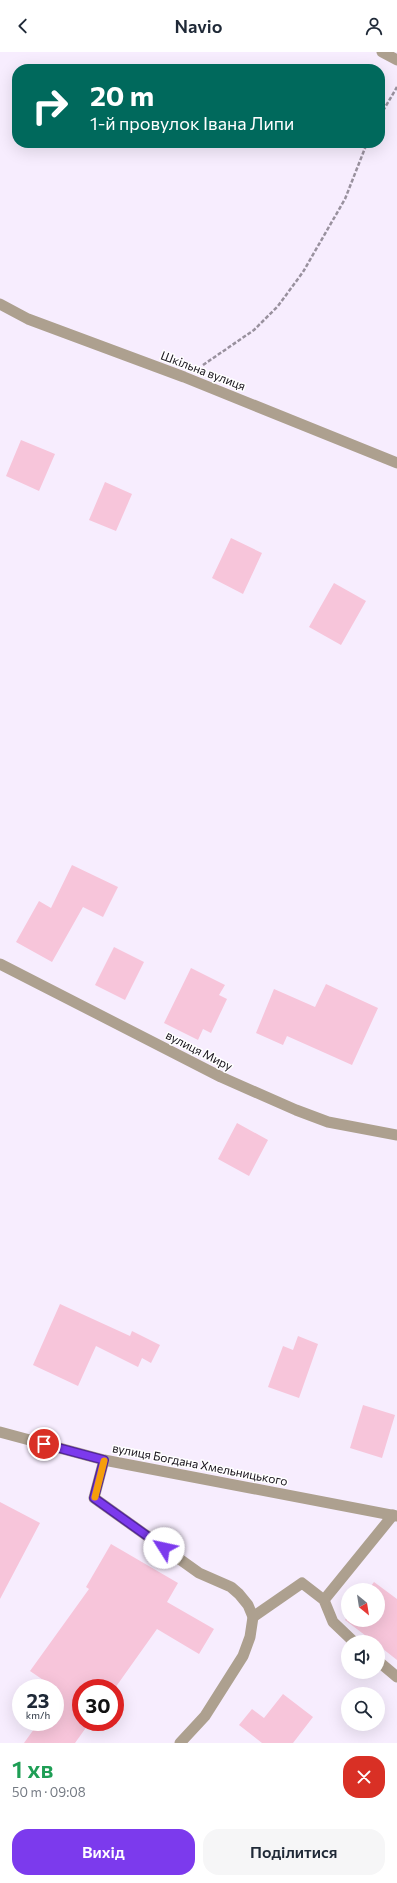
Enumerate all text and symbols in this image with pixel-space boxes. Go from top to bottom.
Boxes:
icon: back [12,15,34,37]
text: Navio [174,15,223,37]
icon: person [363,15,385,37]
text: 20 m [90,78,154,112]
icon: right [24,80,76,132]
text: 1-й провулок Івана Липи [90,112,294,134]
street label: Шкільна вулиця [159,347,248,393]
street label: вулиця Миру [164,1027,235,1073]
pin [27,1427,61,1461]
icon: arrive [33,1433,55,1455]
street label: вулиця Богдана Хмельницького [111,1440,289,1488]
position arrow [143,1527,185,1569]
north arrow [341,1583,385,1627]
map controls [341,1583,385,1731]
button: sound [341,1635,385,1679]
speed limit sign: 30 [72,1679,124,1731]
button: search [341,1687,385,1731]
text: 23 [26,1688,50,1712]
text: km/h [26,1709,50,1721]
text: 1 хв [12,1754,54,1783]
button: close [343,1756,385,1798]
text: 50 m · 09:08 [12,1784,86,1800]
button: Вихід [12,1829,195,1875]
button: Поділитися [203,1829,385,1875]

